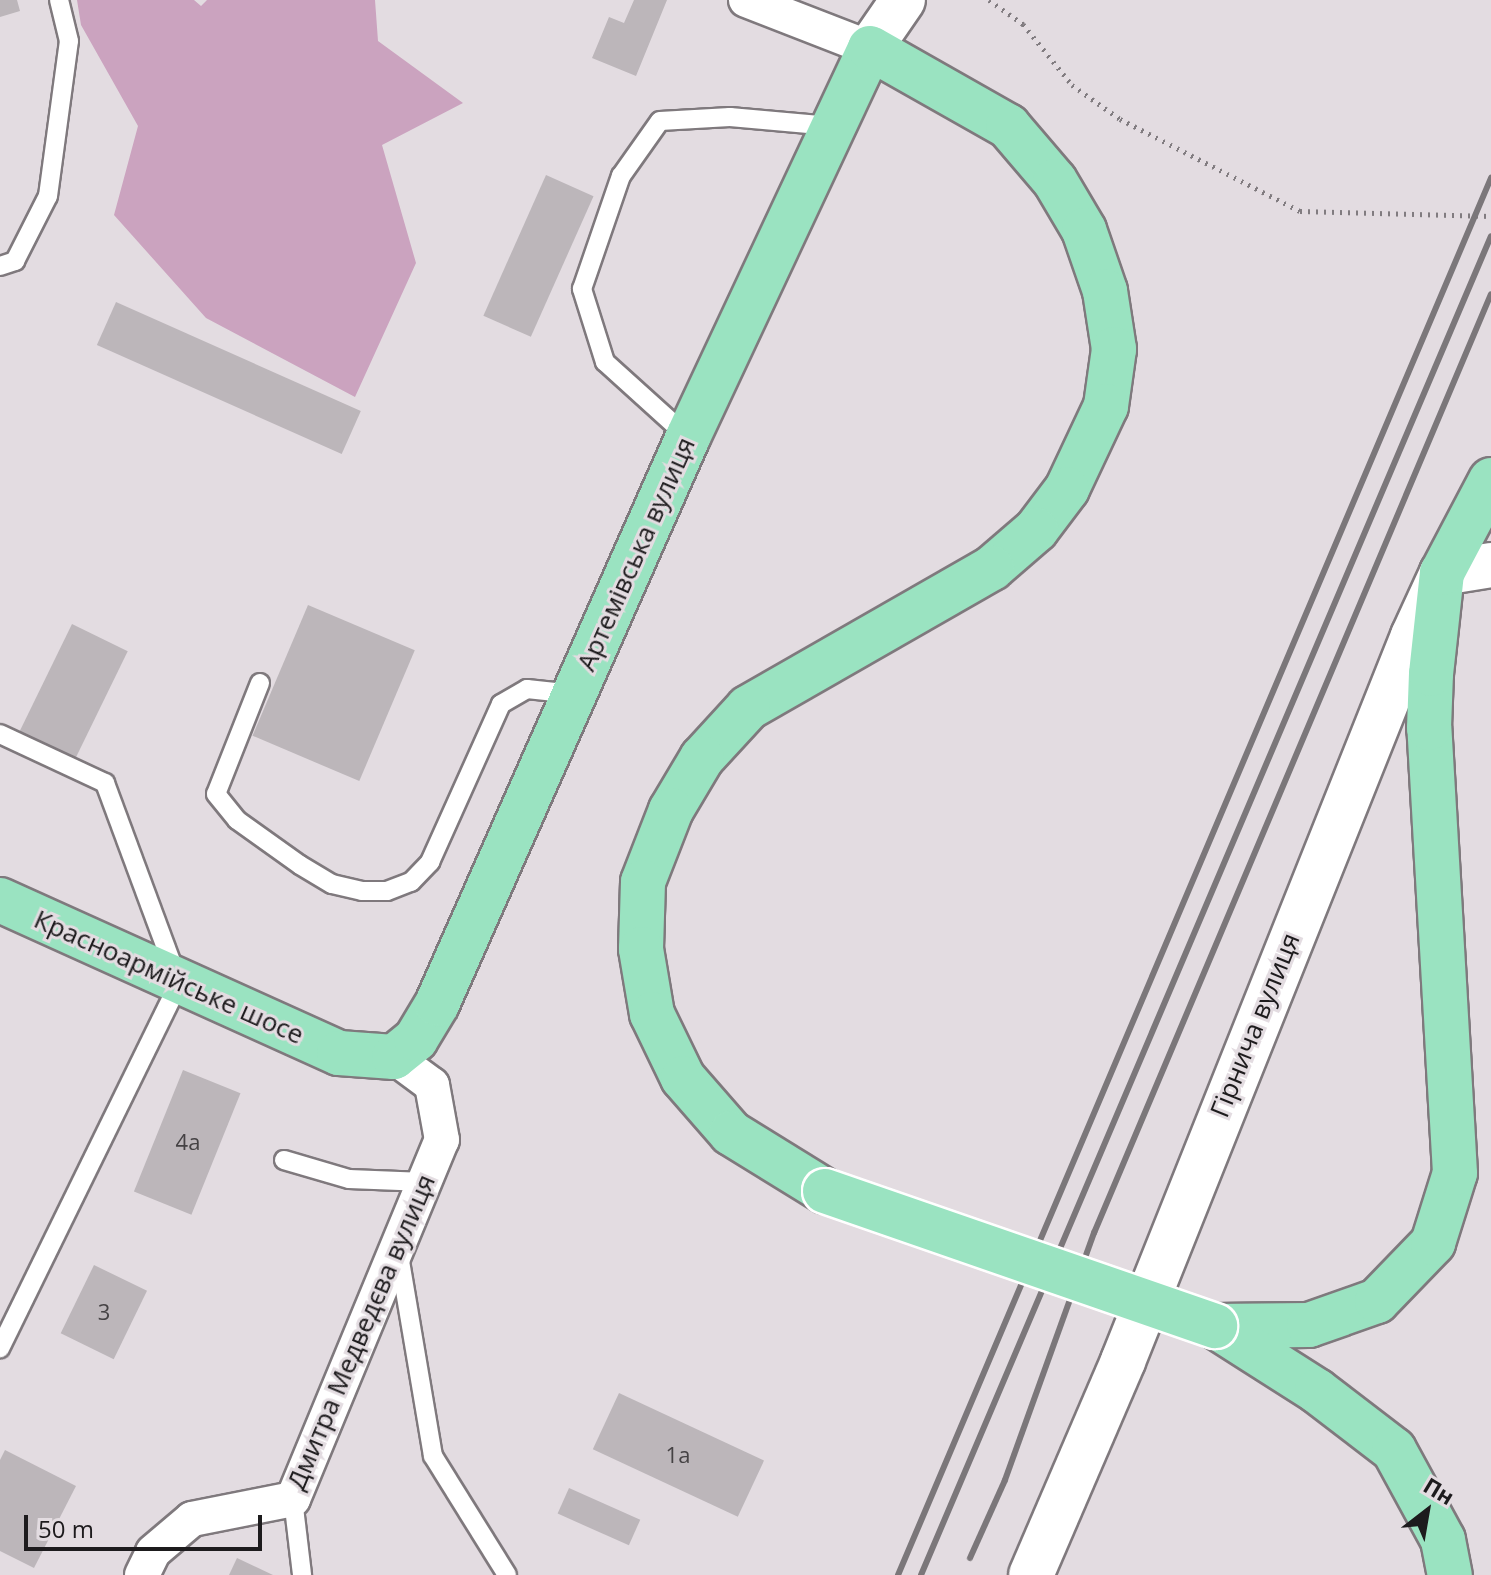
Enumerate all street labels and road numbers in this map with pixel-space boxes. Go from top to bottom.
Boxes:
street label: Артемівська вулиця [570,432,702,676]
street label: Красноармійське шосе [29,903,309,1051]
street label: Гірнича вулиця [1204,928,1306,1122]
street label: Дмитра Медведєва вулиця [280,1170,442,1494]

